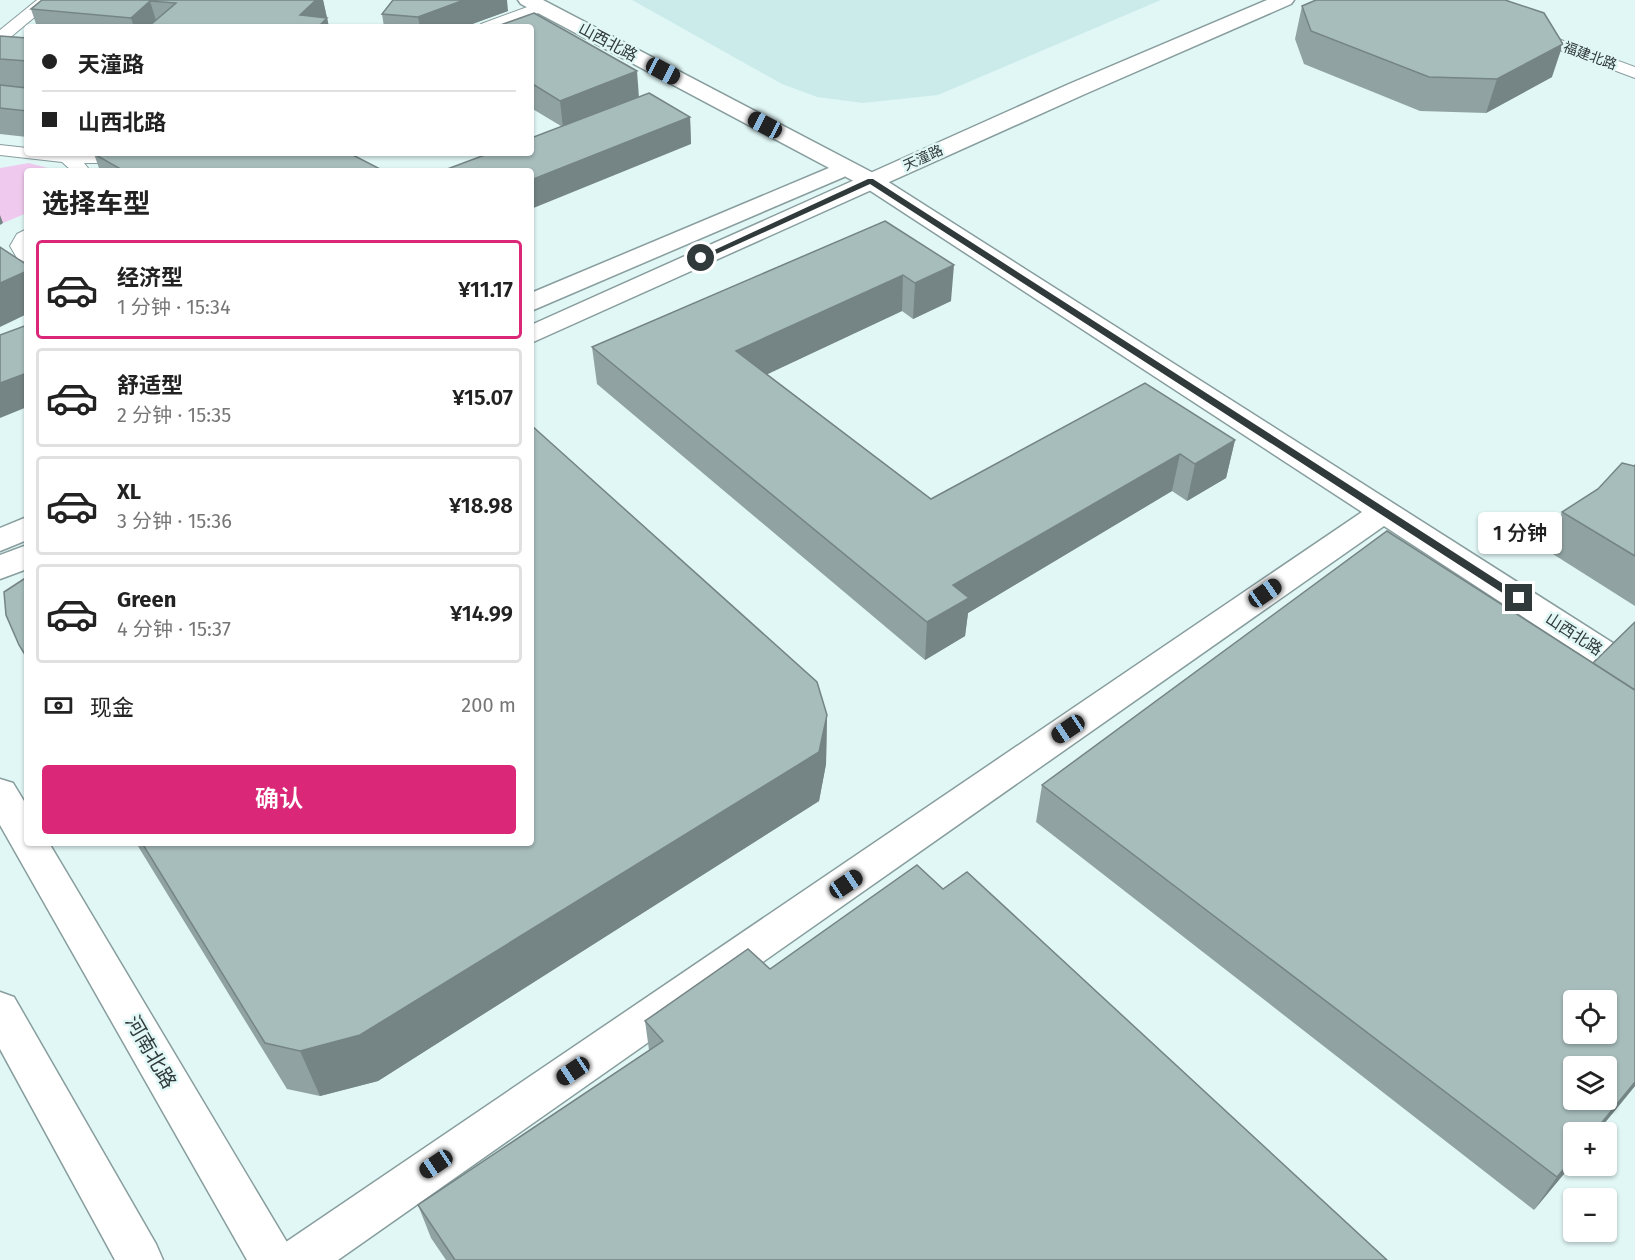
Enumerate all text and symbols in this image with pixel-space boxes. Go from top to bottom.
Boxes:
street label: 山西北路 [575,19,641,65]
street label: 福建北路 [1561,38,1619,74]
text: 天潼路 [78,51,144,78]
car [643,55,683,87]
text: 山西北路 [78,109,166,136]
car [745,109,785,141]
street label: 天潼路 [900,142,946,174]
text: 选择车型 [42,188,150,220]
route start [687,244,714,271]
icon: car [45,263,99,317]
text: 经济型 [117,264,183,291]
text: ¥11.17 [458,276,513,303]
text: 1 分钟 · 15:34 [117,295,231,319]
icon: car [45,371,99,425]
text: 舒适型 [117,372,183,399]
text: ¥15.07 [452,384,513,411]
text: 2 分钟 · 15:35 [117,403,231,427]
text: XL [117,478,141,505]
icon: car [45,479,99,533]
text: ¥18.98 [449,492,513,519]
text: 3 分钟 · 15:36 [117,509,232,533]
callout: 1 分钟 [1477,511,1561,553]
text: 1 分钟 [1493,521,1547,545]
car [1245,575,1285,611]
route end [1505,584,1532,611]
text: Green [117,586,176,613]
icon: car [45,587,99,641]
text: ¥14.99 [450,600,513,627]
street label: 山西北路 [1542,609,1606,659]
text: 4 分钟 · 15:37 [117,617,231,641]
icon: cash [42,689,75,722]
text: 200 m [461,693,516,717]
text: 现金 [90,694,134,721]
car [1048,711,1088,747]
button: 确认 [42,765,516,834]
car [826,866,866,902]
map controls [1563,990,1617,1242]
button: locate [1563,990,1617,1044]
street label: 河南北路 [121,1011,181,1093]
car [553,1053,593,1089]
button: layers [1563,1056,1617,1110]
button: + [1563,1122,1617,1176]
car [416,1146,456,1182]
button: − [1563,1188,1617,1242]

